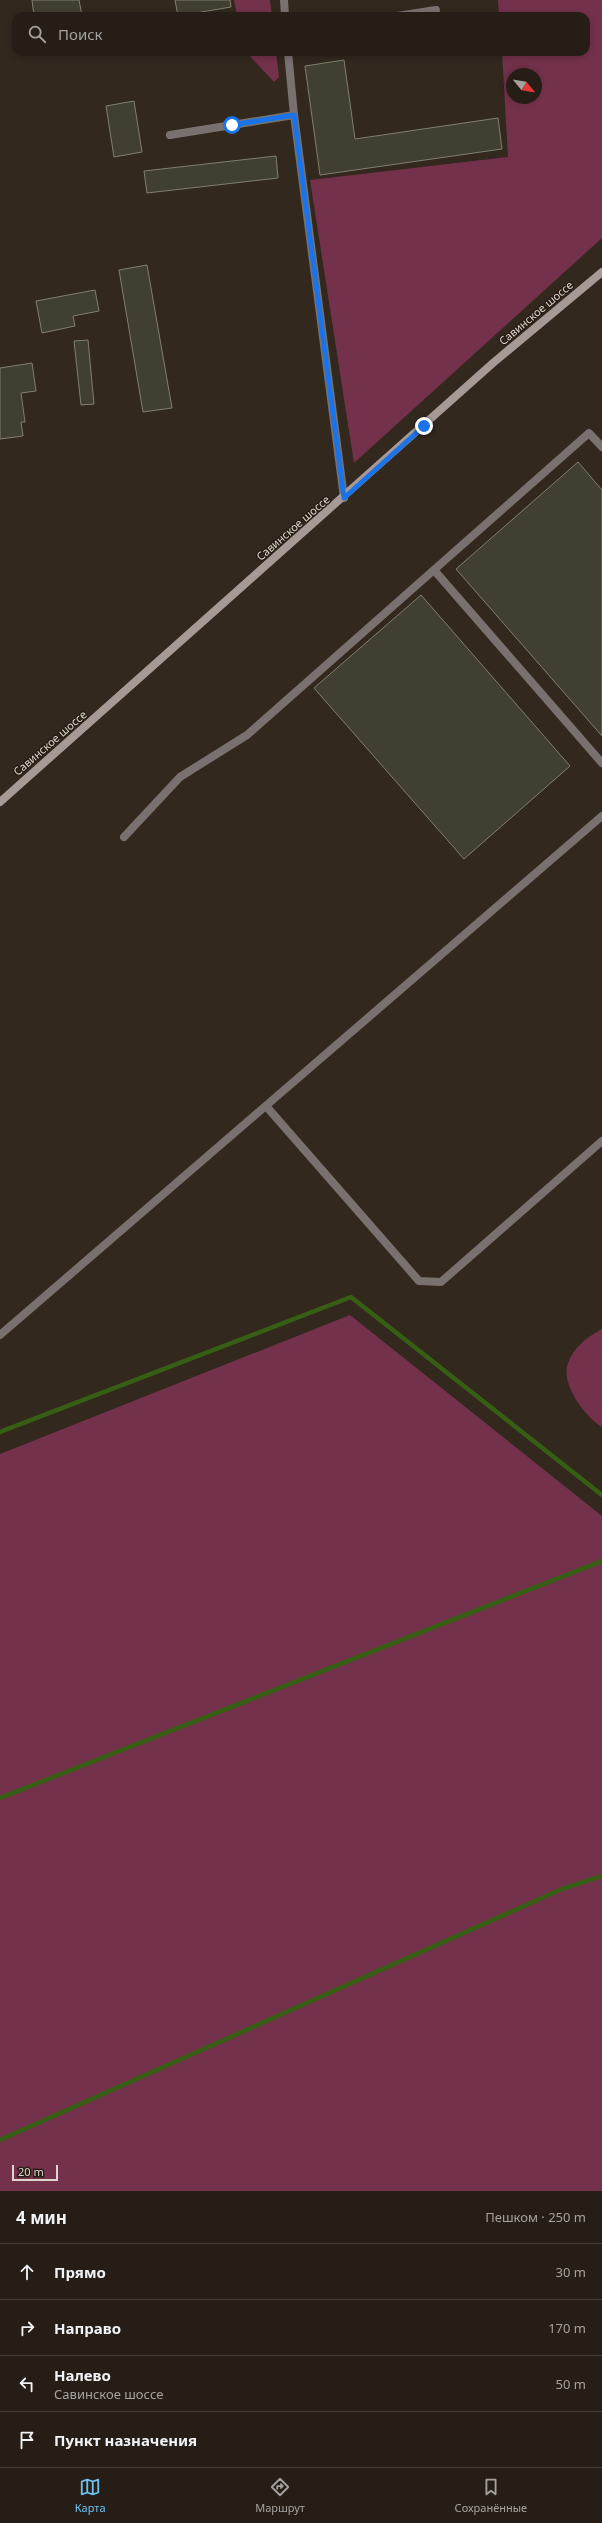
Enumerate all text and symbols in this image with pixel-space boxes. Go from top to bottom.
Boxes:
search box [12,12,590,56]
icon: search [26,23,48,45]
text: Поиск [58,24,103,44]
north arrow [506,68,542,104]
route start [223,116,241,134]
street label: Савинское шоссе [495,277,576,348]
route end [415,417,433,435]
street label: Савинское шоссе [253,492,332,564]
street label: Савинское шоссе [10,707,89,779]
scale bar [12,2163,58,2182]
text: 20 m [18,2164,44,2179]
text: 4 мин [16,2206,67,2229]
text: Пешком · 250 m [485,2208,586,2226]
icon: ahead [16,2261,38,2283]
text: Прямо [54,2262,106,2282]
text: 30 m [556,2263,586,2281]
icon: right [16,2317,38,2339]
text: Направо [54,2318,121,2338]
text: 170 m [548,2319,586,2337]
text: Налево [54,2365,111,2385]
icon: left [16,2373,38,2395]
text: 50 m [556,2375,586,2393]
text: Савинское шоссе [54,2385,163,2403]
icon: arrive [16,2429,38,2451]
text: Пункт назначения [54,2430,197,2450]
tab: Карта [75,2476,106,2515]
tab: Маршрут [255,2476,305,2515]
tab: Сохранённые [455,2476,527,2515]

